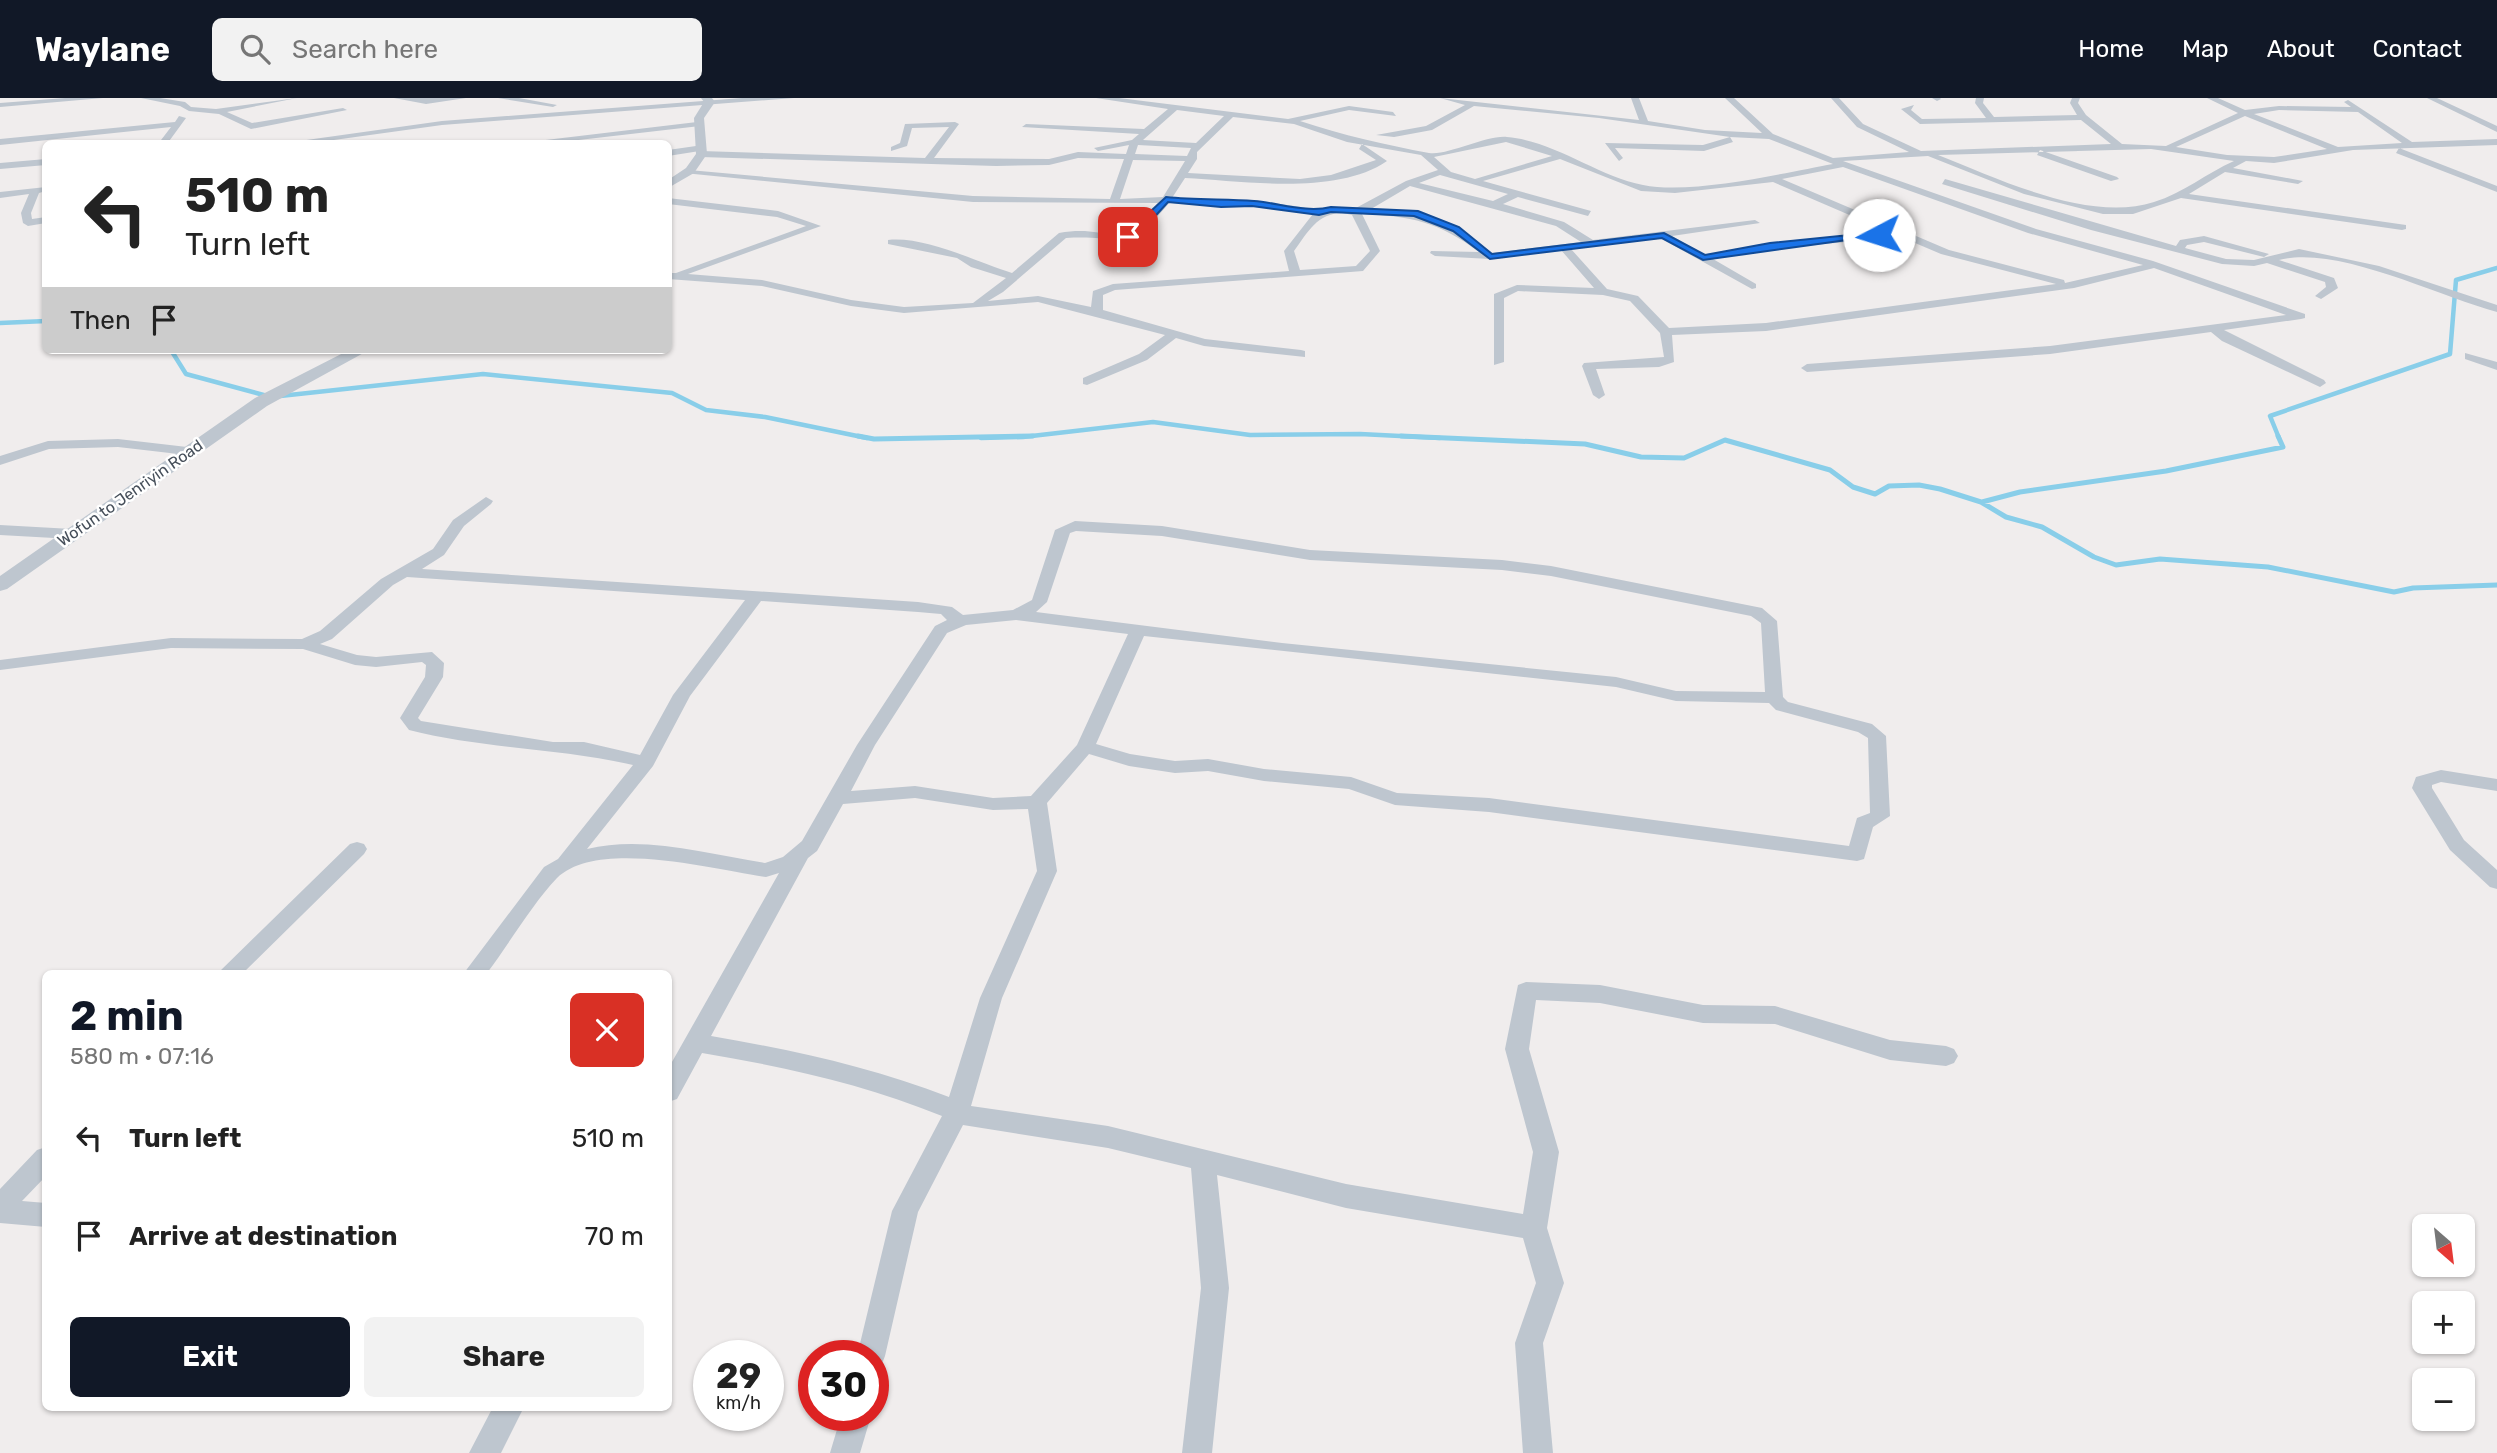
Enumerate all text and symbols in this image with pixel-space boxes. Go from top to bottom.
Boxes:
search box [212,18,702,81]
text: Waylane [35,30,170,69]
icon: search [236,30,274,68]
text: Search here [292,34,438,65]
text: Home [2078,35,2144,63]
text: Map [2182,35,2229,63]
text: About [2267,35,2335,63]
text: Contact [2373,35,2462,63]
text: 510 m [185,166,329,224]
icon: left [70,168,161,259]
position arrow [1842,198,1916,272]
pin [1098,207,1158,267]
icon: arrive [1109,218,1147,256]
text: Turn left [185,225,310,263]
icon: arrive [145,301,183,339]
text: Then [70,305,131,336]
street label: Wofun to Jenriyin Road [54,436,206,550]
text: 2 min [70,991,184,1041]
button: close [570,993,644,1067]
text: 580 m · 07:16 [70,1042,214,1070]
icon: left [70,1119,108,1157]
text: Turn left [129,1123,241,1154]
text: 510 m [572,1123,644,1154]
north arrow [2412,1214,2474,1278]
map controls [2412,1214,2475,1431]
icon: arrive [70,1217,108,1255]
text: Arrive at destination [129,1221,397,1252]
text: 70 m [585,1221,644,1252]
button: + [2412,1291,2475,1354]
button: Exit [70,1317,350,1397]
button: Share [364,1317,644,1397]
speed limit sign: 30 [798,1340,889,1431]
text: 29 [716,1355,761,1397]
button: − [2412,1368,2475,1431]
text: km/h [716,1392,761,1414]

